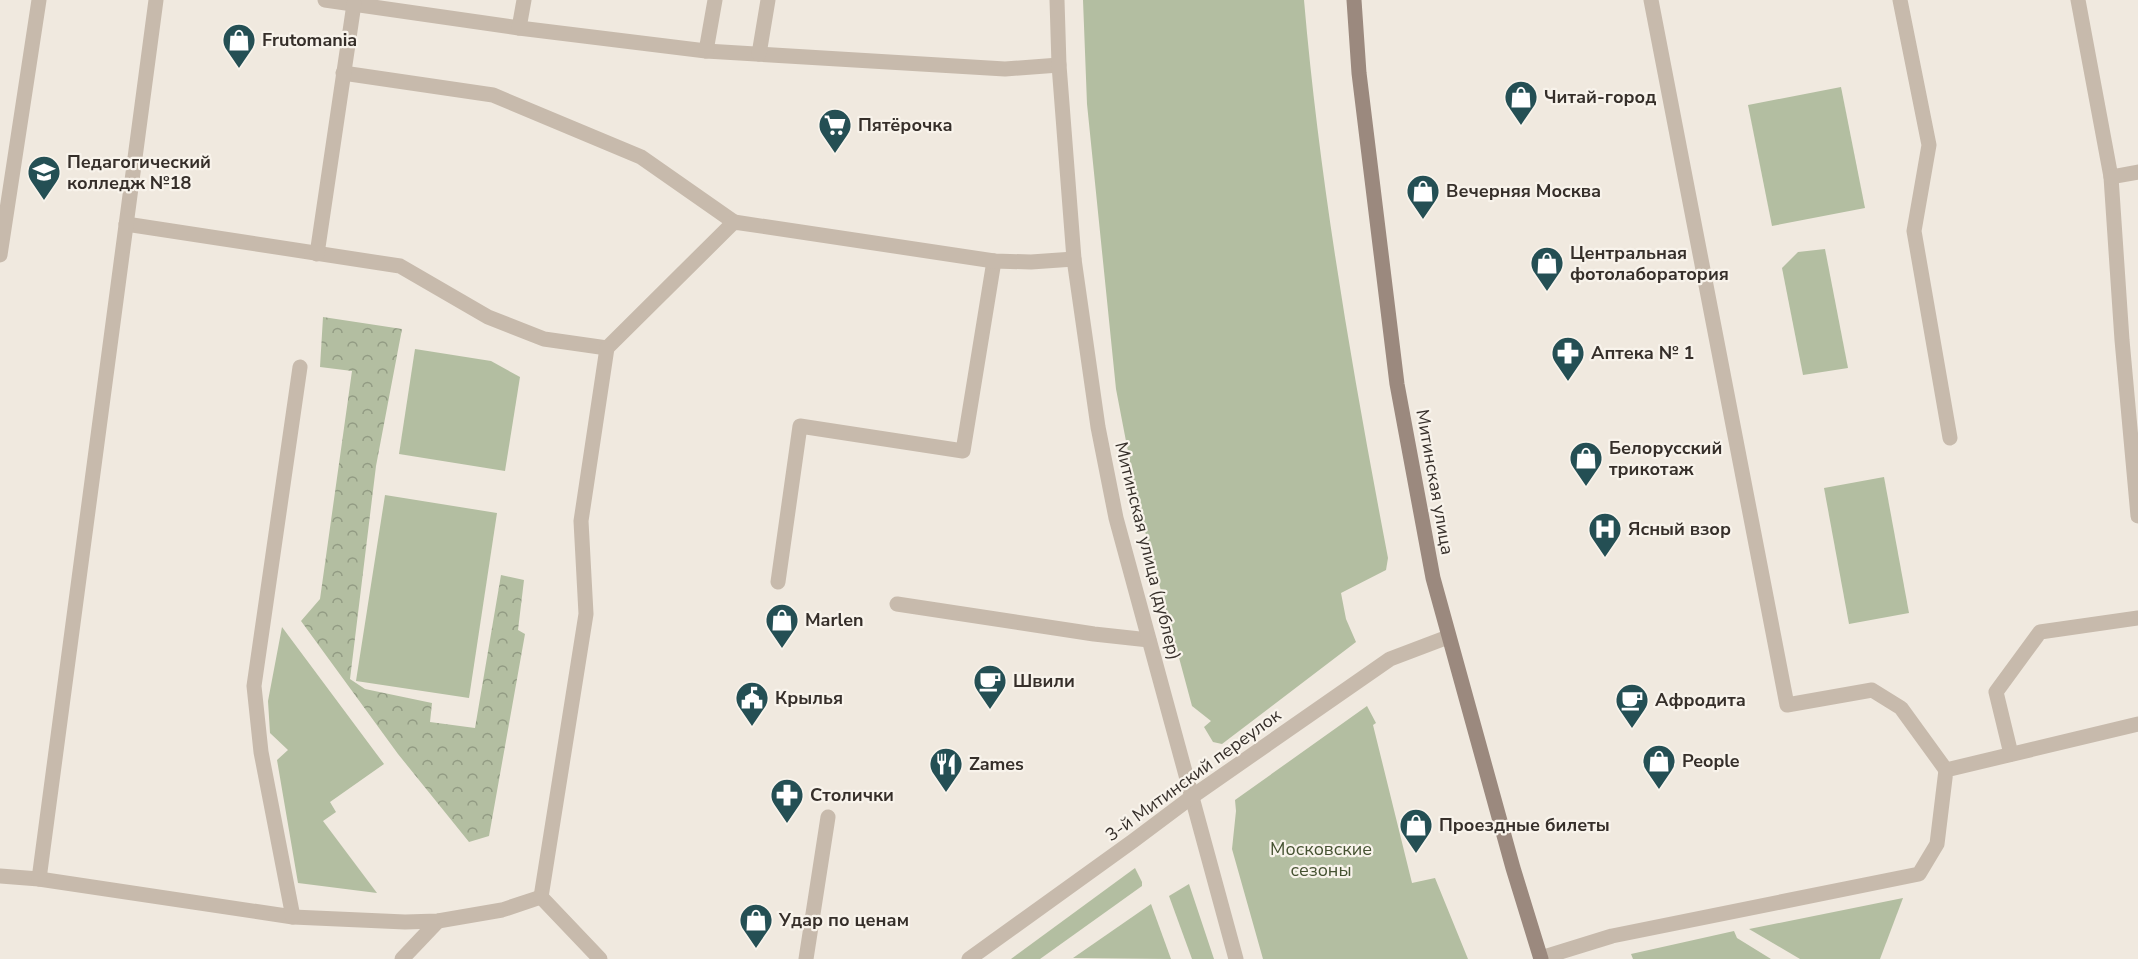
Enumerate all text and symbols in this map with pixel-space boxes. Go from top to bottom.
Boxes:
shop icon: Frutomania [221,22,257,69]
place label: Frutomania [262,28,357,52]
shop icon: Читай-город [1503,79,1539,126]
place label: Читай-город [1544,85,1656,109]
supermarket icon: Пятёрочка [817,107,853,154]
place label: Пятёрочка [858,113,953,137]
place label: Педагогический колледж №18 [67,150,211,195]
school or university icon: Педагогический колледж №18 [26,154,62,201]
shop icon: Вечерняя Москва [1405,173,1441,220]
place label: Вечерняя Москва [1446,179,1601,203]
place label: Центральная фотолаборатория [1570,241,1729,286]
shop icon: Центральная фотолаборатория [1529,245,1565,292]
pharmacy icon: Аптека № 1 [1550,335,1586,382]
place label: Аптека № 1 [1591,341,1694,365]
street label: Митинская улица [1410,407,1460,557]
place label: Белорусский трикотаж [1609,436,1722,481]
street label: Митинская улица (дублер) [1109,439,1187,663]
shop icon: Белорусский трикотаж [1568,440,1604,487]
hospital icon: Ясный взор [1587,511,1623,558]
place label: Ясный взор [1628,517,1731,541]
shop icon: Marlen [764,602,800,649]
place label: Marlen [805,608,863,632]
cafe icon: Швили [972,663,1008,710]
place label: Швили [1013,669,1075,693]
public building icon: Крылья [734,680,770,727]
cafe icon: Афродита [1614,682,1650,729]
place label: Крылья [775,686,843,710]
place label: Афродита [1655,688,1746,712]
street label: 3-й Митинский переулок [1100,703,1286,847]
shop icon: People [1641,743,1677,790]
restaurant icon: Zames [928,746,964,793]
place label: People [1682,749,1740,773]
place label: Zames [969,752,1024,776]
pharmacy icon: Столички [769,777,805,824]
place label: Столички [810,783,894,807]
shop icon: Проездные билеты [1398,807,1434,854]
place label: Проездные билеты [1439,813,1610,837]
park label: Московские сезоны [1270,837,1372,882]
shop icon: Удар по ценам [738,902,774,949]
place label: Удар по ценам [778,908,909,932]

